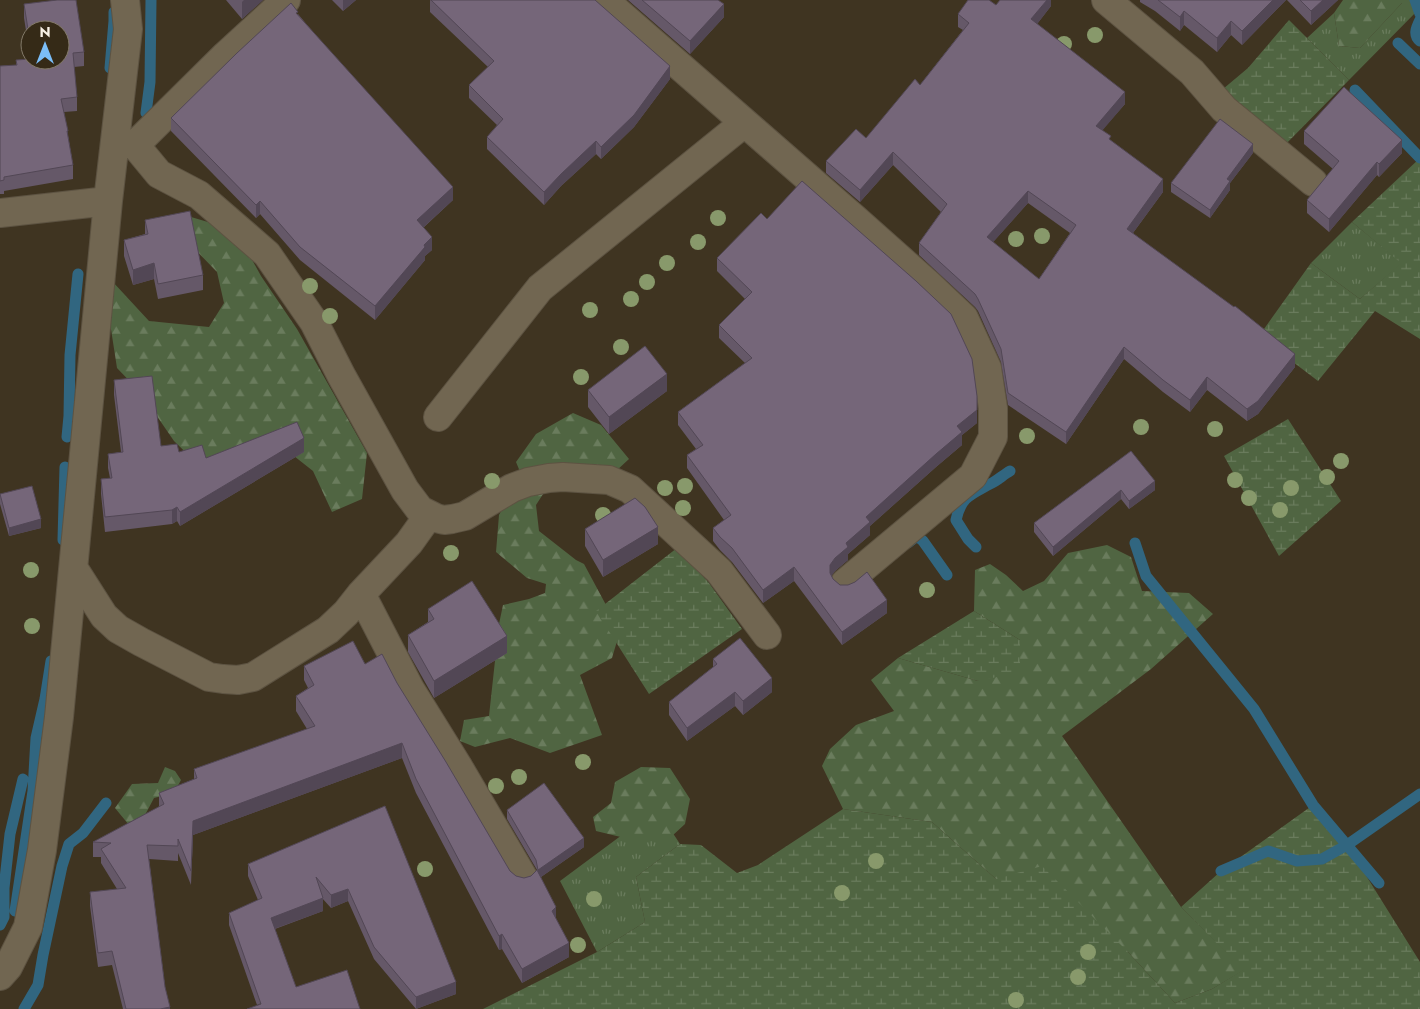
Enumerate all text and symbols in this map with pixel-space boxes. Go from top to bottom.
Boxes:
north arrow [20,20,70,70]
text: N [39,22,51,42]

